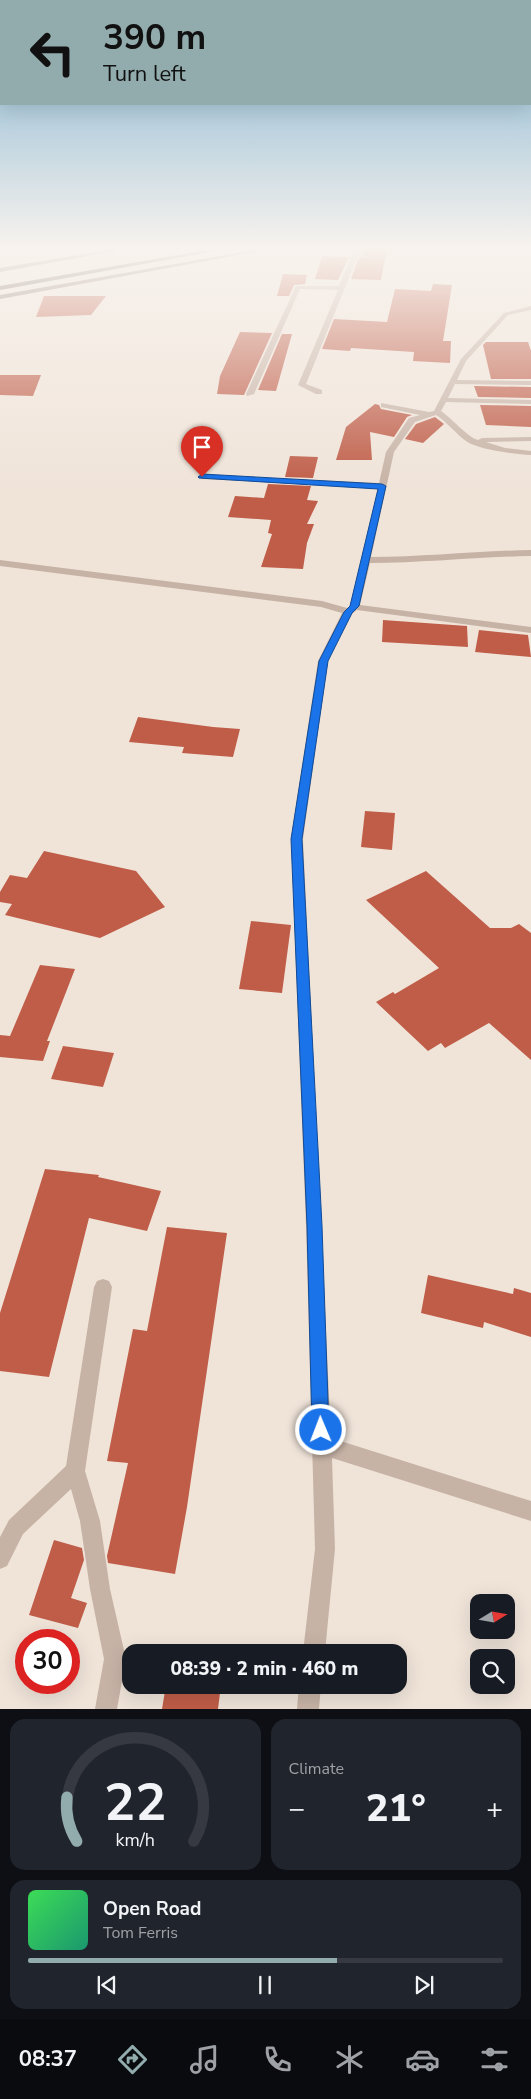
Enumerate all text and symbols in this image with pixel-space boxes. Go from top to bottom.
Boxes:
text: 390 m [103,14,206,61]
icon: left [20,20,85,85]
text: Turn left [103,59,186,89]
pin [181,426,223,477]
icon: arrive [188,433,216,461]
position arrow [294,1403,346,1455]
north arrow [470,1594,515,1639]
map controls [470,1594,515,1694]
speed limit sign: 30 [15,1629,80,1694]
button: search [470,1649,515,1694]
text: 08:39 · 2 min · 460 m [171,1656,358,1682]
text: Climate [289,1758,344,1780]
text: 22 [104,1767,166,1838]
text: 21° [366,1783,426,1834]
text: − [289,1790,305,1828]
text: + [486,1790,503,1828]
text: km/h [116,1828,155,1852]
text: Open Road [103,1896,201,1922]
text: Tom Ferris [103,1922,178,1944]
icon: previous [93,1971,121,1999]
icon: pause [251,1971,279,1999]
icon: next [410,1971,438,1999]
icon: directions [115,2042,150,2077]
icon: music [187,2042,222,2077]
icon: phone [260,2042,295,2077]
icon: climate [332,2042,367,2077]
icon: car [405,2042,440,2077]
icon: filters [477,2042,512,2077]
text: 08:37 [19,2044,77,2074]

